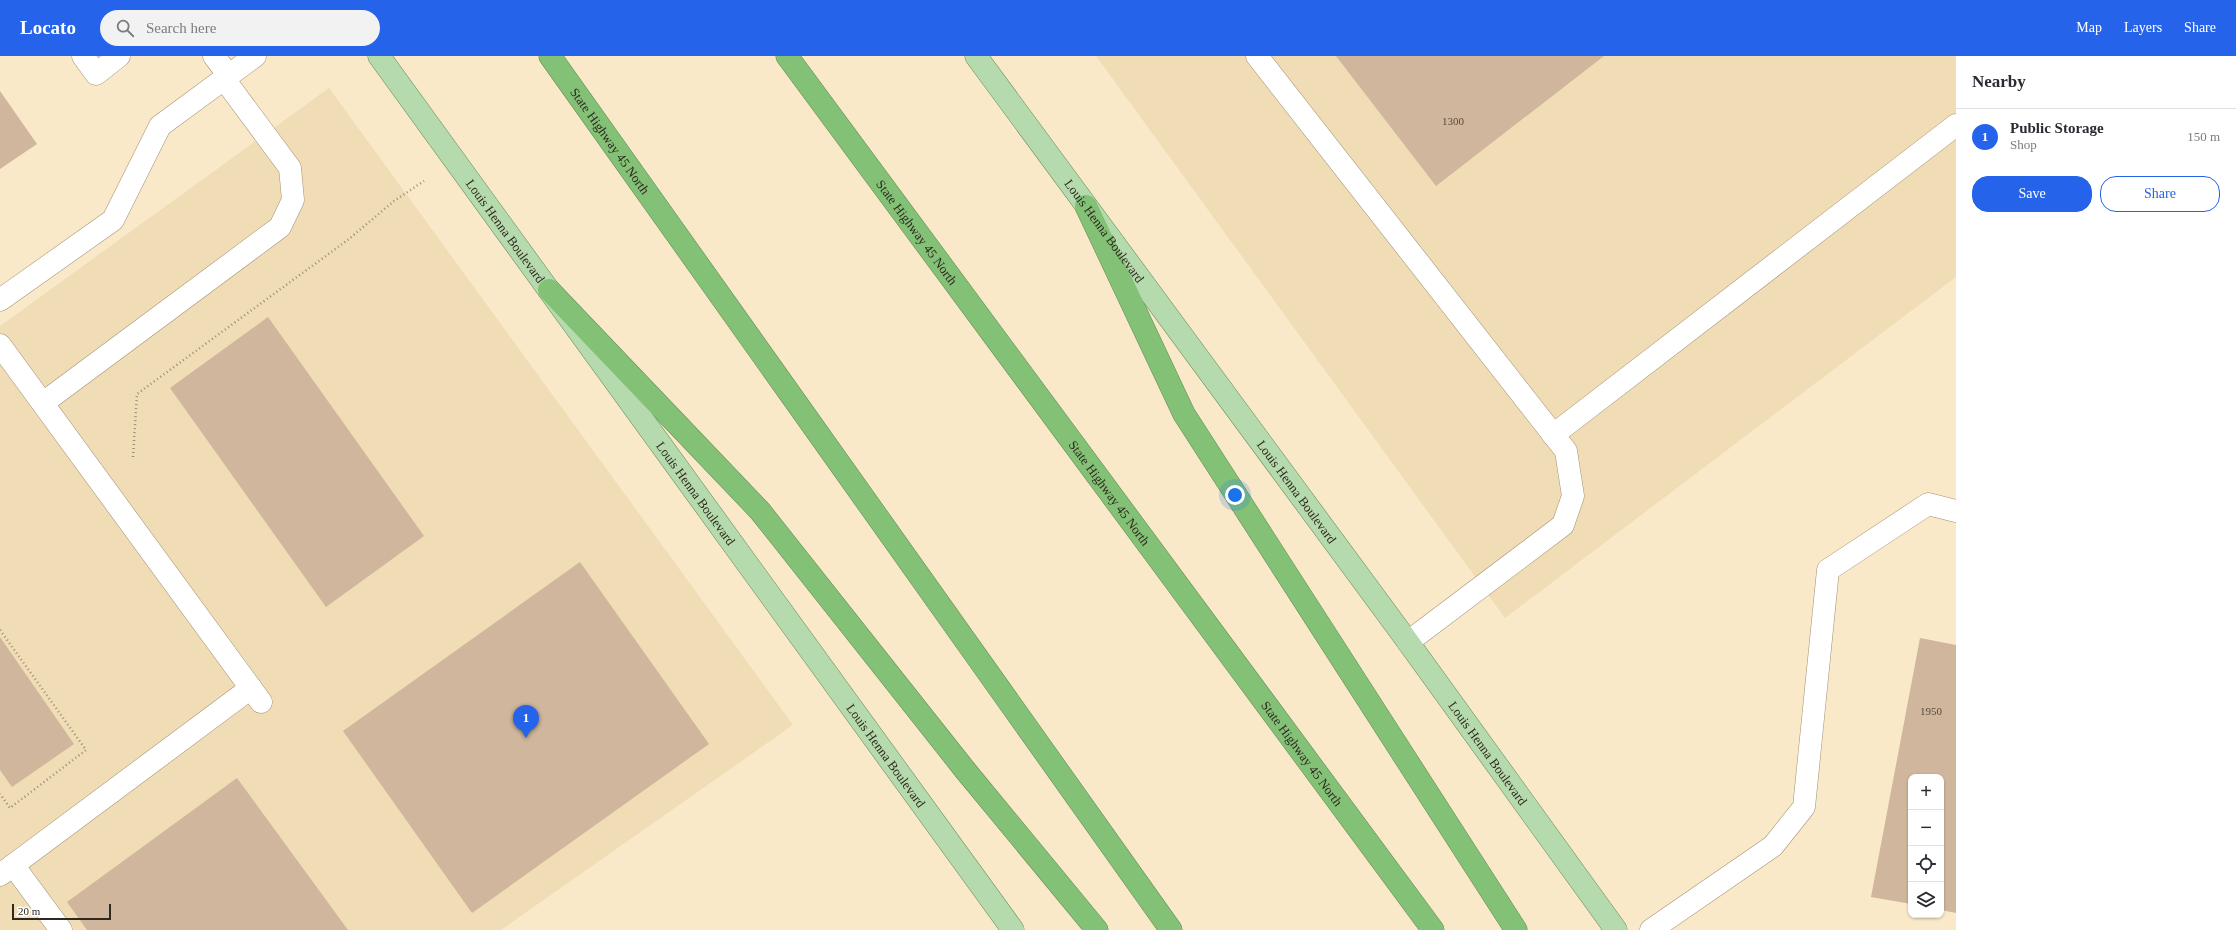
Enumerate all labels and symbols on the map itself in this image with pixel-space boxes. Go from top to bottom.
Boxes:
street label: State Highway 45 North [567,85,653,197]
house number: 1300 [1442,115,1465,127]
street label: Louis Henna Boulevard [463,176,549,286]
street label: Louis Henna Boulevard [1062,176,1148,286]
street label: State Highway 45 North [873,177,961,288]
street label: State Highway 45 North [1066,437,1154,549]
street label: Louis Henna Boulevard [1254,437,1340,546]
street label: Louis Henna Boulevard [654,438,739,548]
your location [1225,485,1245,505]
street label: State Highway 45 North [1259,698,1346,809]
street label: Louis Henna Boulevard [1446,698,1531,808]
street label: Louis Henna Boulevard [844,701,929,810]
pin: 1 [513,705,539,738]
house number: 1950 [1920,705,1943,717]
scale bar [12,902,111,921]

